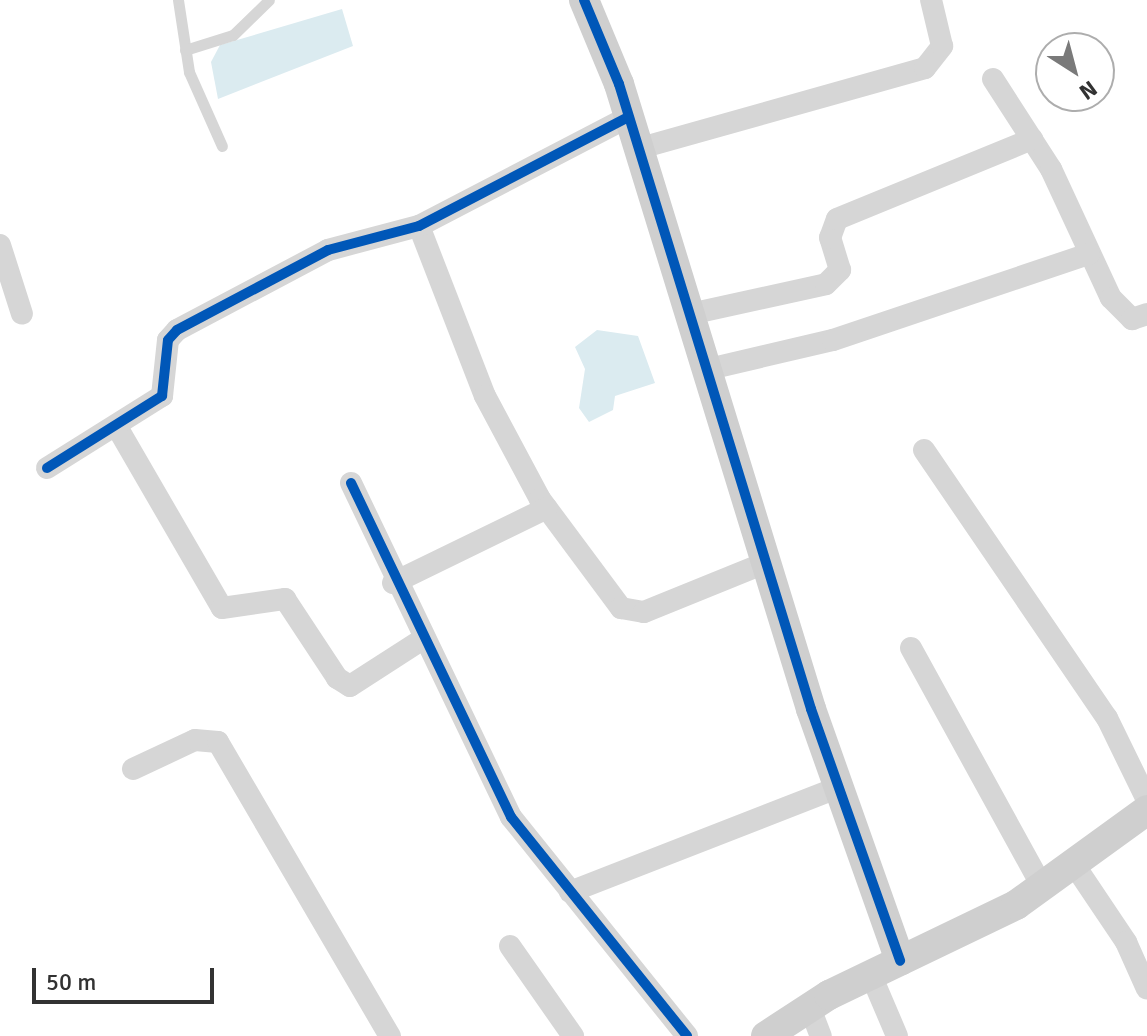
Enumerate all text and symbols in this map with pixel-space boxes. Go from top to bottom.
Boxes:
north arrow [1035,32,1115,112]
text: N [1074,75,1102,106]
scale bar [36,952,218,1002]
text: 50 m [46,967,96,997]

